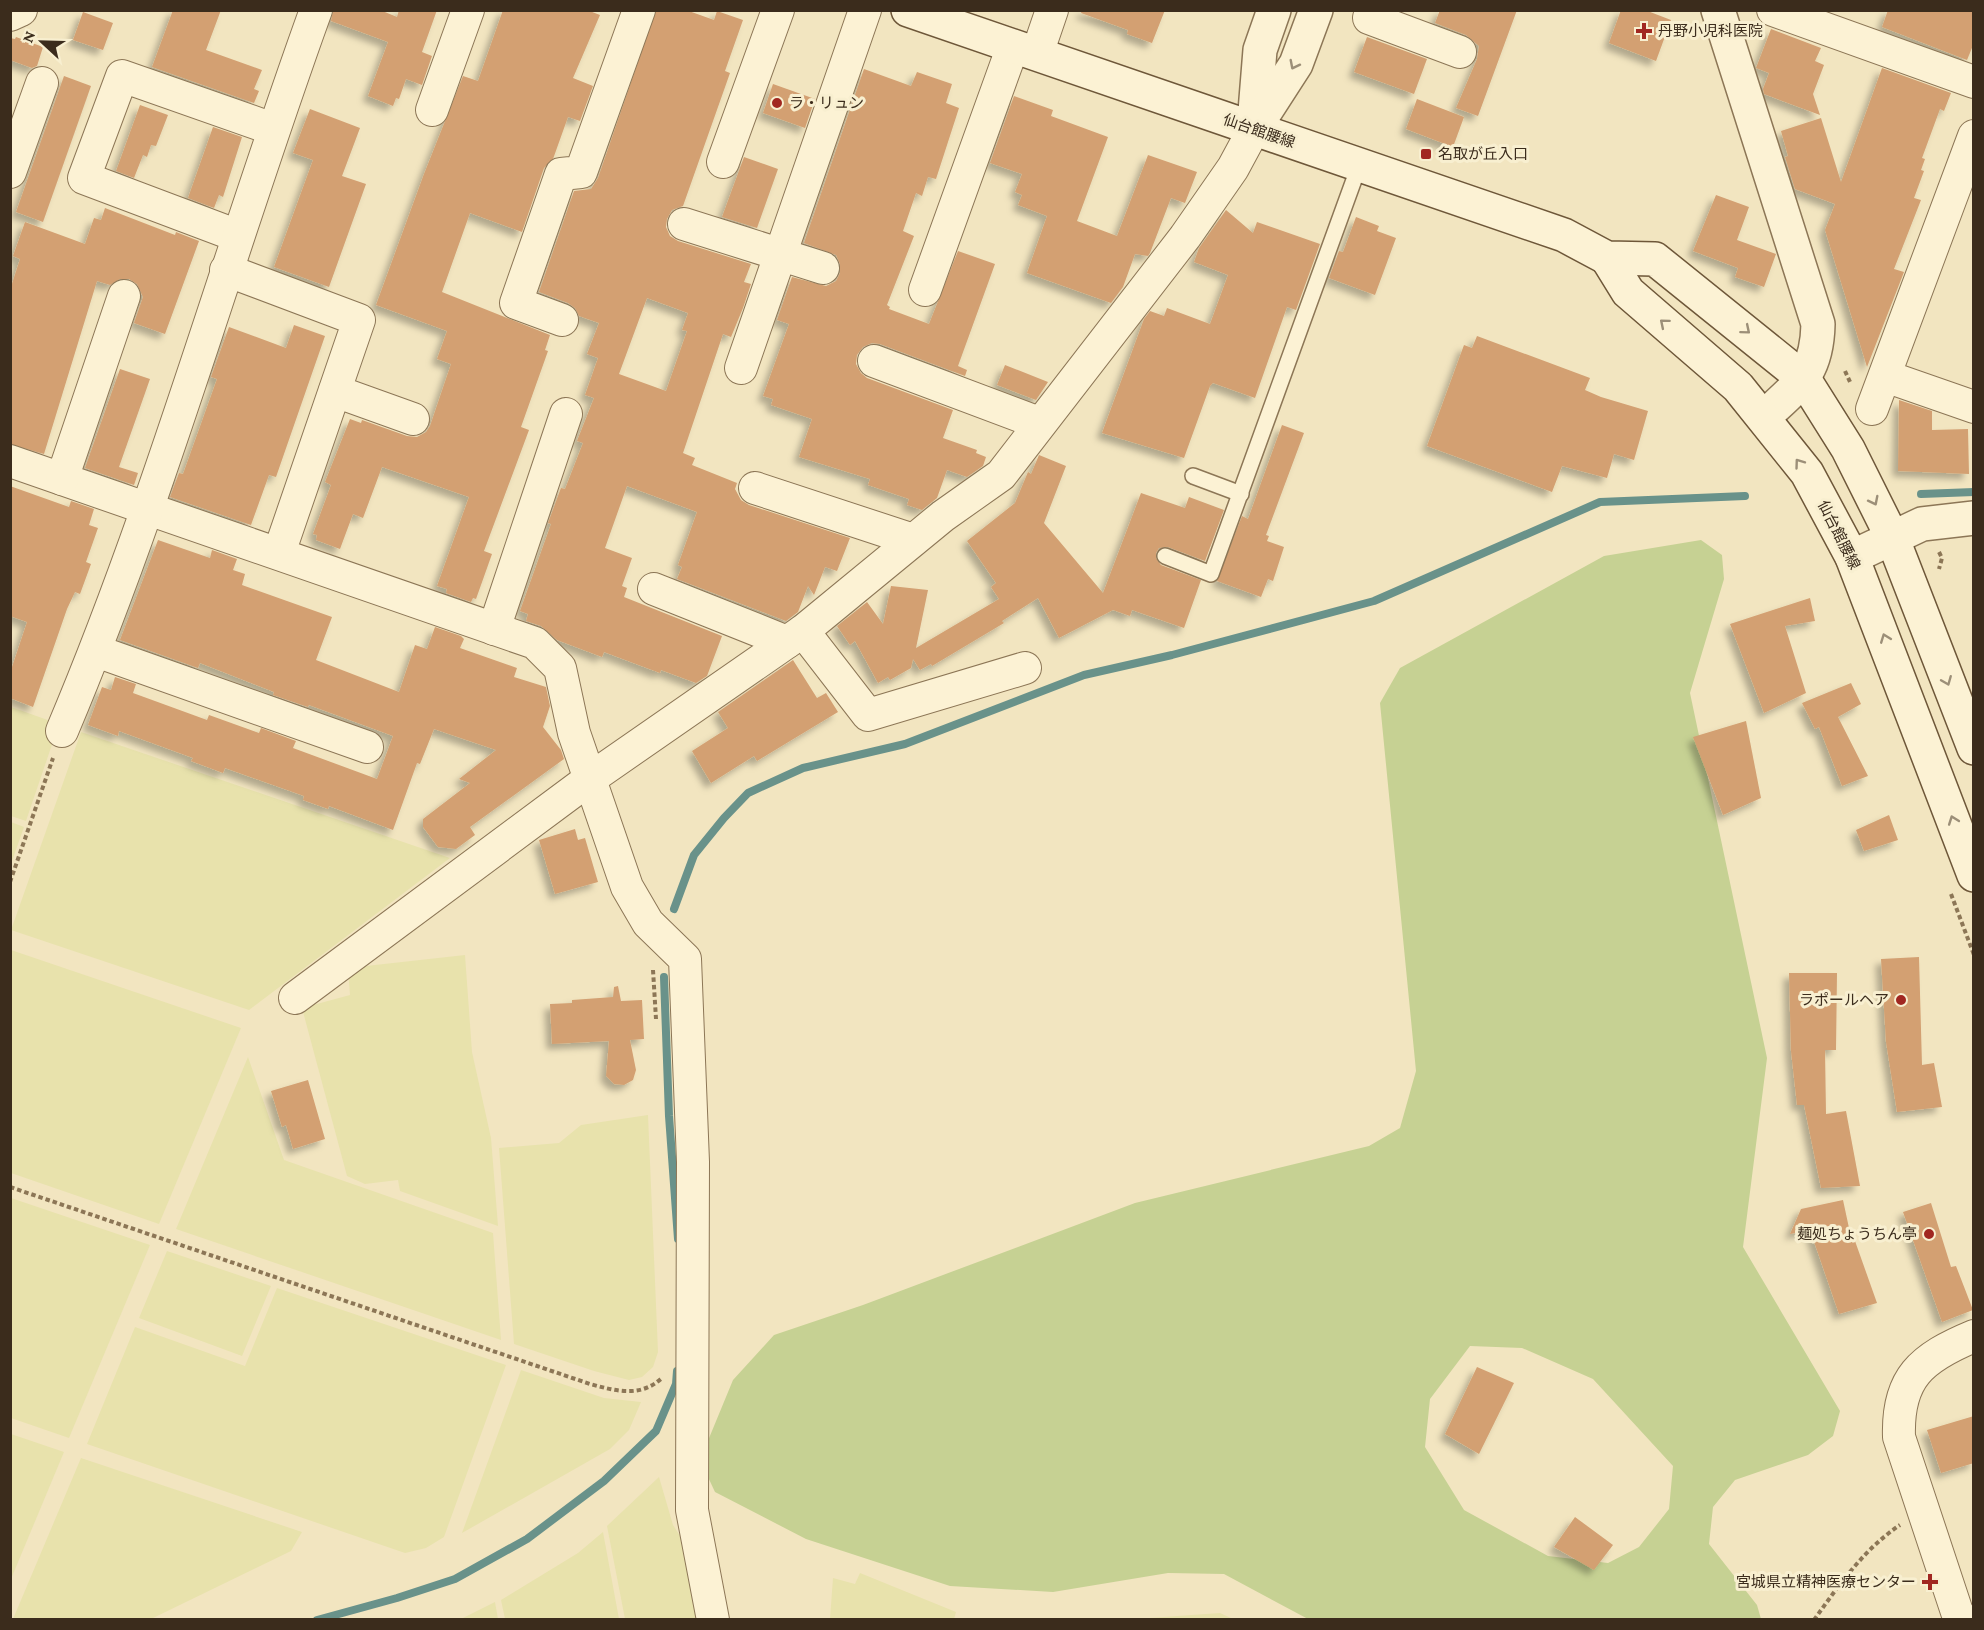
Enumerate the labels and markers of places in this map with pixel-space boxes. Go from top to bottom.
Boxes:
marker: 丹野小児科医院 [1635,22,1653,40]
place label: 丹野小児科医院 [1658,23,1763,39]
place label: ラ・リュン [789,95,864,111]
marker: ラ・リュン [770,96,784,110]
place label: 名取が丘入口 [1438,146,1528,162]
marker: 名取が丘入口 [1419,147,1433,161]
place label: ラポールヘア [1799,992,1889,1008]
marker: ラポールヘア [1894,993,1908,1007]
place label: 麺処ちょうちん亭 [1797,1226,1917,1242]
marker: 麺処ちょうちん亭 [1922,1227,1936,1241]
place label: 宮城県立精神医療センター [1736,1573,1916,1590]
marker: 宮城県立精神医療センター [1921,1573,1939,1591]

